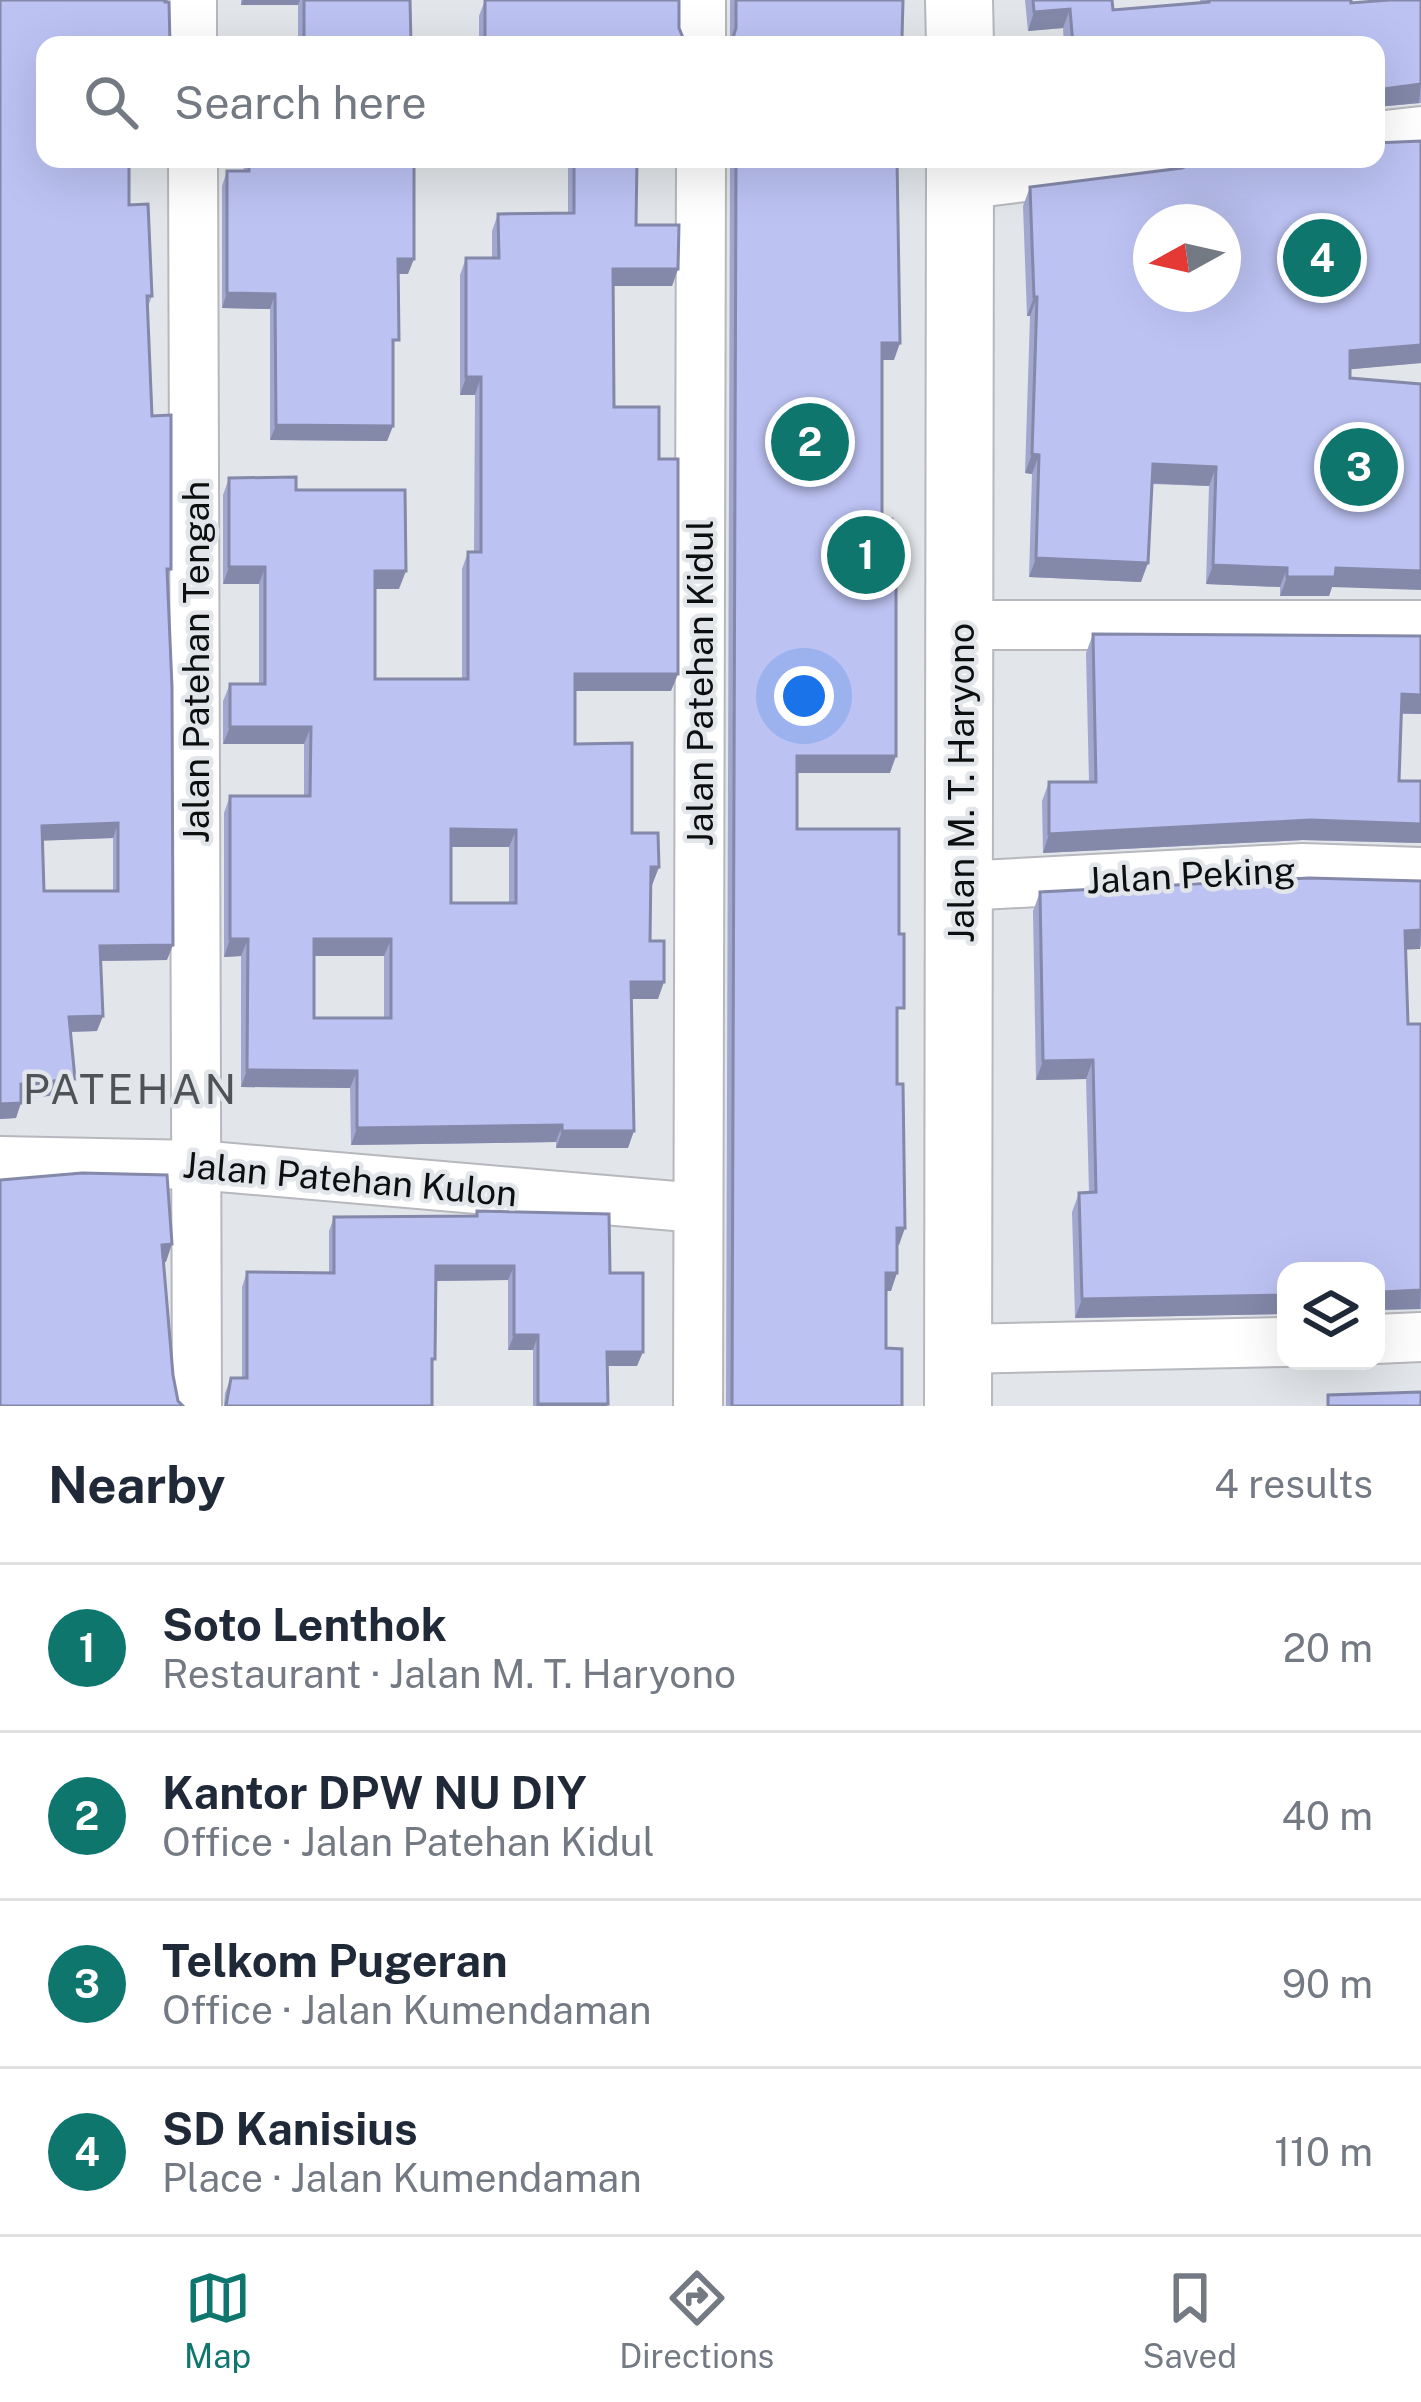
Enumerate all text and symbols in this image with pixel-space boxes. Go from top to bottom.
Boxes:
search box [36,36,1385,168]
icon: search [78,69,144,135]
text: Search here [174,76,427,129]
north arrow [1133,204,1241,312]
pin: 4 [1283,213,1361,303]
pin: 2 [771,397,849,487]
pin: 3 [1320,422,1398,512]
street label: Jalan Patehan Tengah [175,481,217,843]
pin: 1 [827,510,905,600]
street label: Jalan Patehan Kidul [679,520,721,846]
street label: Jalan M. T. Haryono [940,623,982,943]
your location [774,666,834,726]
street label: Jalan Peking [1085,849,1297,901]
district label: PATEHAN [23,1064,239,1113]
street label: Jalan Patehan Kulon [181,1143,519,1215]
map controls [1277,1262,1385,1370]
button: layers [1277,1262,1385,1370]
text: Nearby [48,1455,225,1514]
text: 4 results [1214,1461,1373,1507]
text: Soto Lenthok [162,1598,447,1651]
text: 1 [79,1625,95,1671]
text: 20 m [1283,1625,1373,1671]
text: Restaurant · Jalan M. T. Haryono [162,1651,736,1697]
text: Kantor DPW NU DIY [162,1766,587,1819]
text: 2 [75,1793,99,1839]
text: 40 m [1281,1793,1373,1839]
text: Office · Jalan Patehan Kidul [162,1819,655,1865]
text: Telkom Pugeran [162,1934,508,1987]
text: 3 [74,1961,100,2007]
text: 90 m [1282,1961,1373,2007]
text: Office · Jalan Kumendaman [162,1987,652,2033]
text: SD Kanisius [162,2102,418,2155]
text: 4 [74,2129,100,2175]
text: 110 m [1274,2129,1373,2175]
text: Place · Jalan Kumendaman [162,2155,642,2201]
tab: Map [184,2265,251,2375]
tab: Directions [619,2265,774,2375]
tab: Saved [1143,2265,1237,2375]

